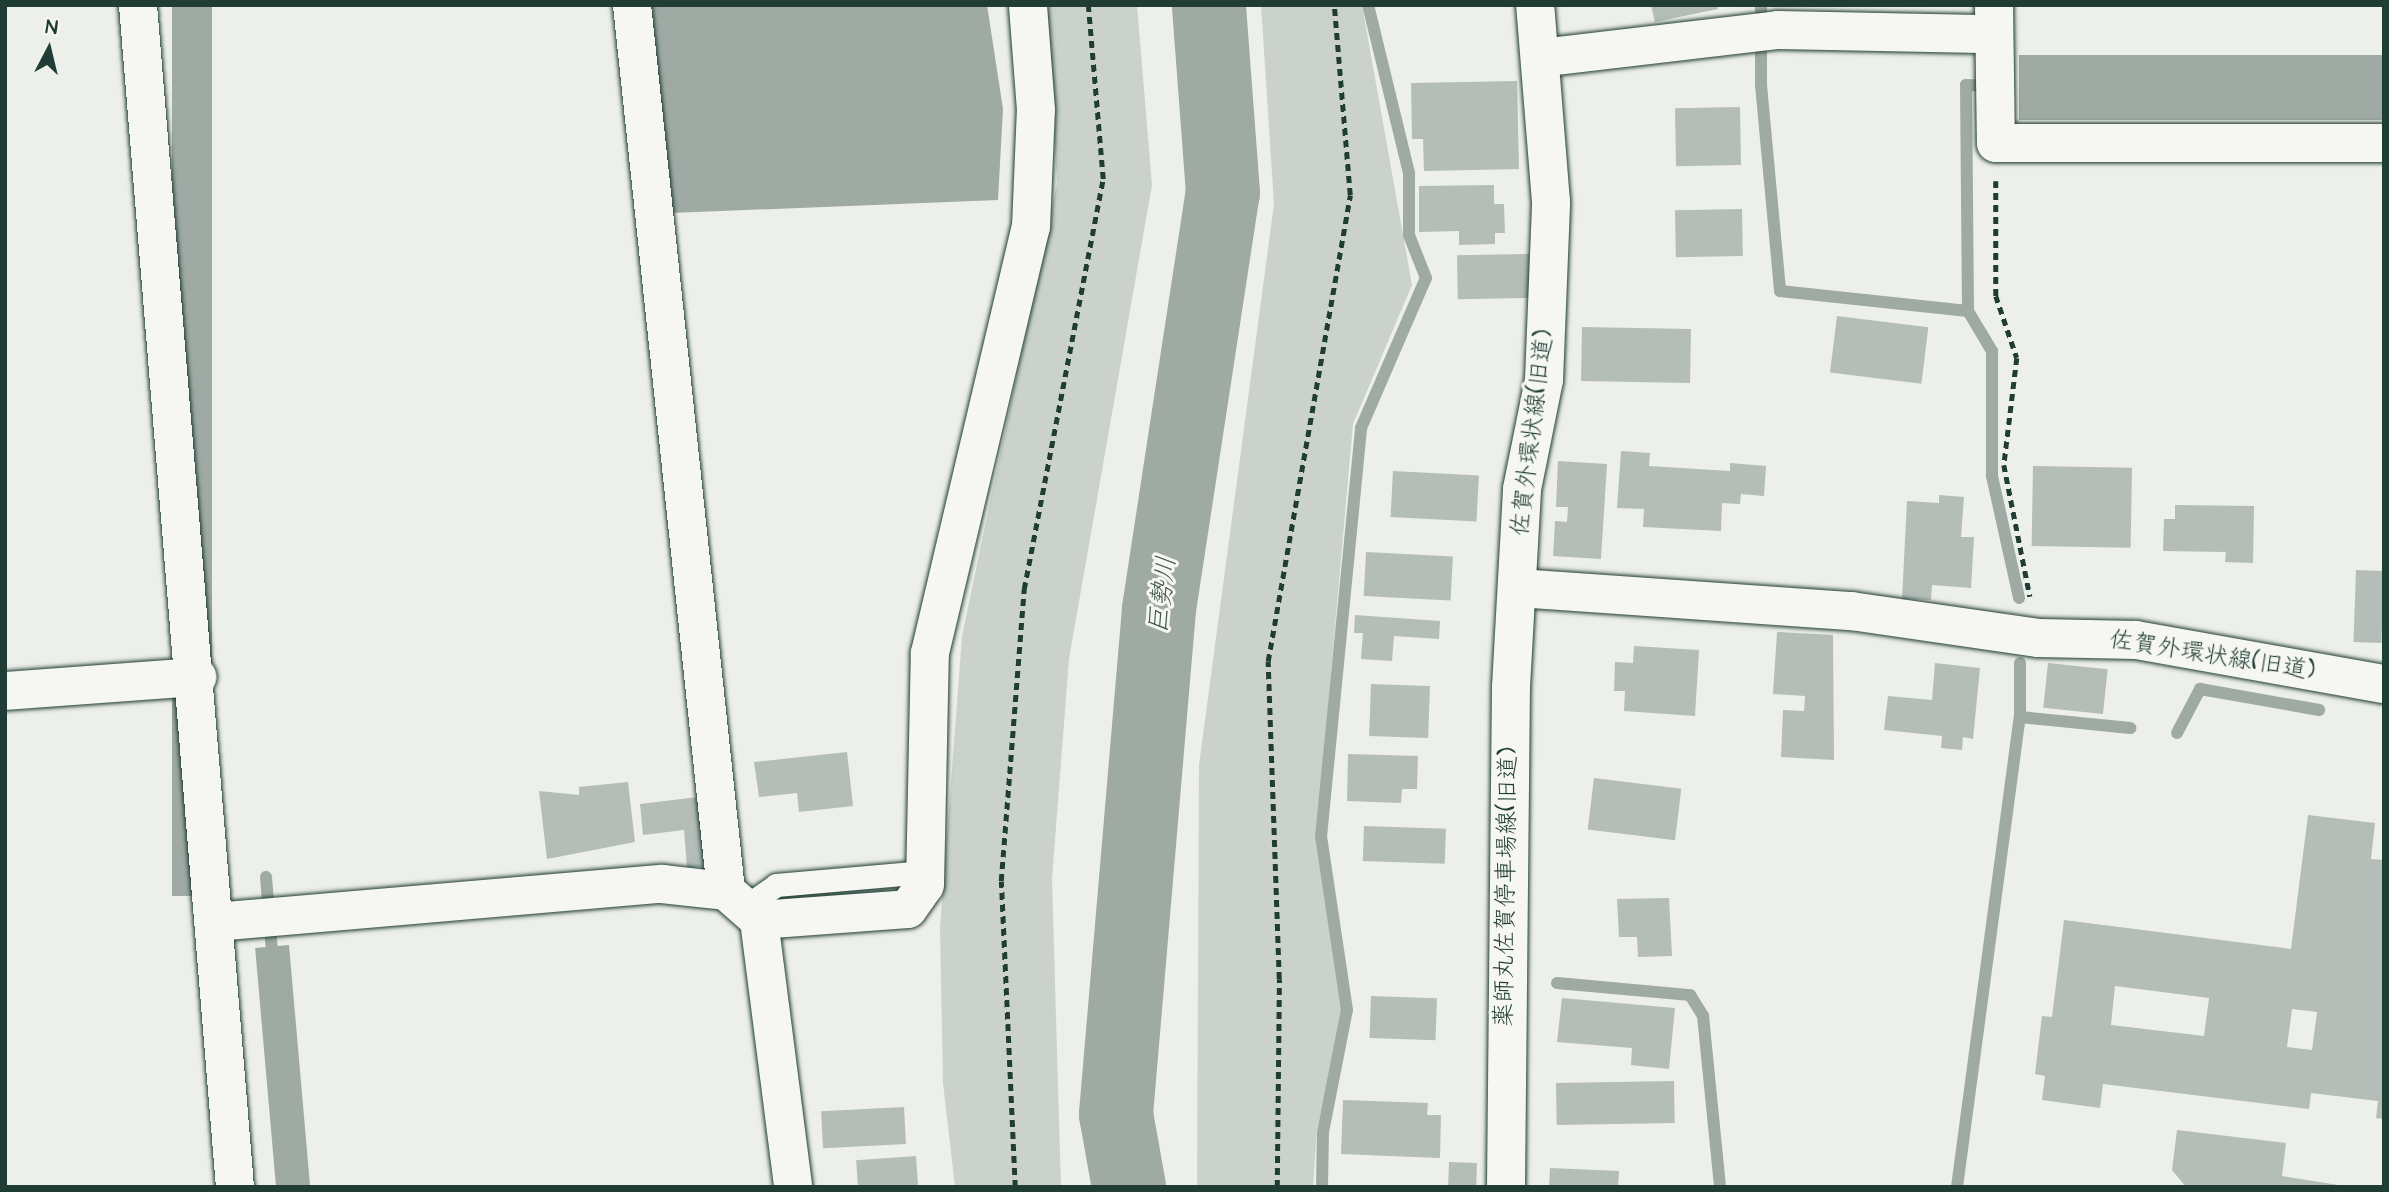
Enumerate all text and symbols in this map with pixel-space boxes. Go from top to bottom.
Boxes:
north arrow [14,14,84,84]
text: N [44,14,59,42]
street label: 佐賀外環状線(旧道) [1506,328,1560,538]
water label: 巨勢川 [1143,554,1183,636]
street label: 佐賀外環状線(旧道) [2107,626,2317,686]
street label: 薬師丸佐賀停車場線(旧道) [1490,747,1524,1027]

